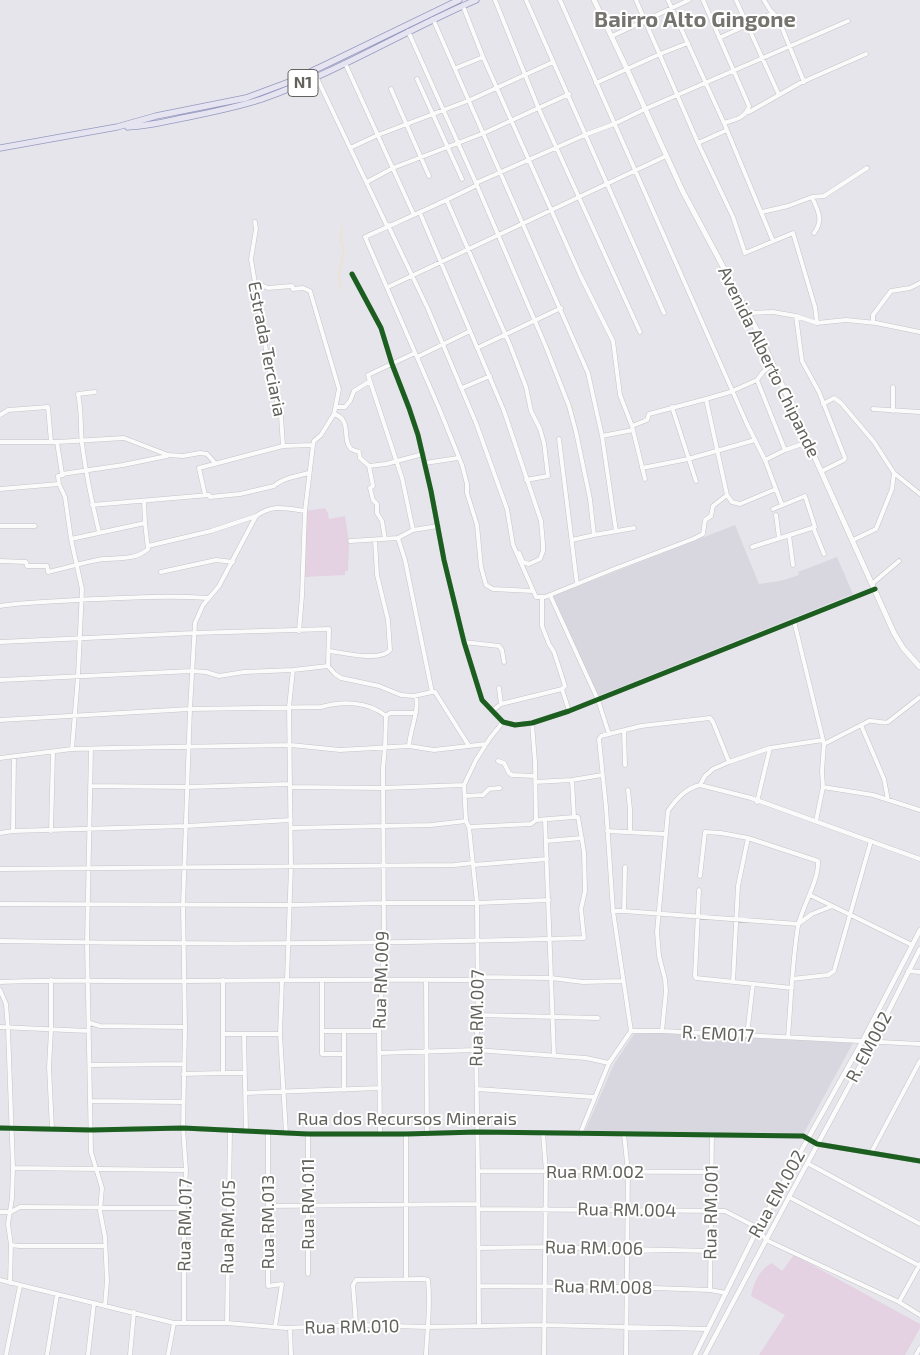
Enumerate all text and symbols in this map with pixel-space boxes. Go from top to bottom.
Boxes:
district label: Bairro Alto Gingone [594,7,796,33]
road number: N1 [288,70,318,96]
street label: Avenida Alberto Chipande [713,263,825,461]
street label: Estrada Terciaria [243,280,291,418]
street label: Rua RM.009 [368,930,394,1030]
street label: Rua RM.007 [465,969,489,1067]
street label: R. EM002 [841,1008,897,1086]
street label: R. EM017 [681,1021,755,1047]
street label: Rua dos Recursos Minerais [297,1108,517,1130]
street label: Rua EM.002 [744,1146,810,1242]
street label: Rua RM.011 [297,1158,319,1250]
street label: Rua RM.002 [546,1161,644,1183]
street label: Rua RM.001 [699,1164,723,1260]
street label: Rua RM.013 [257,1175,279,1269]
street label: Rua RM.017 [173,1178,197,1272]
street label: Rua RM.015 [216,1180,240,1274]
street label: Rua RM.004 [577,1198,677,1222]
street label: Rua RM.006 [545,1236,643,1260]
street label: Rua RM.008 [553,1275,653,1299]
street label: Rua RM.010 [304,1315,400,1339]

